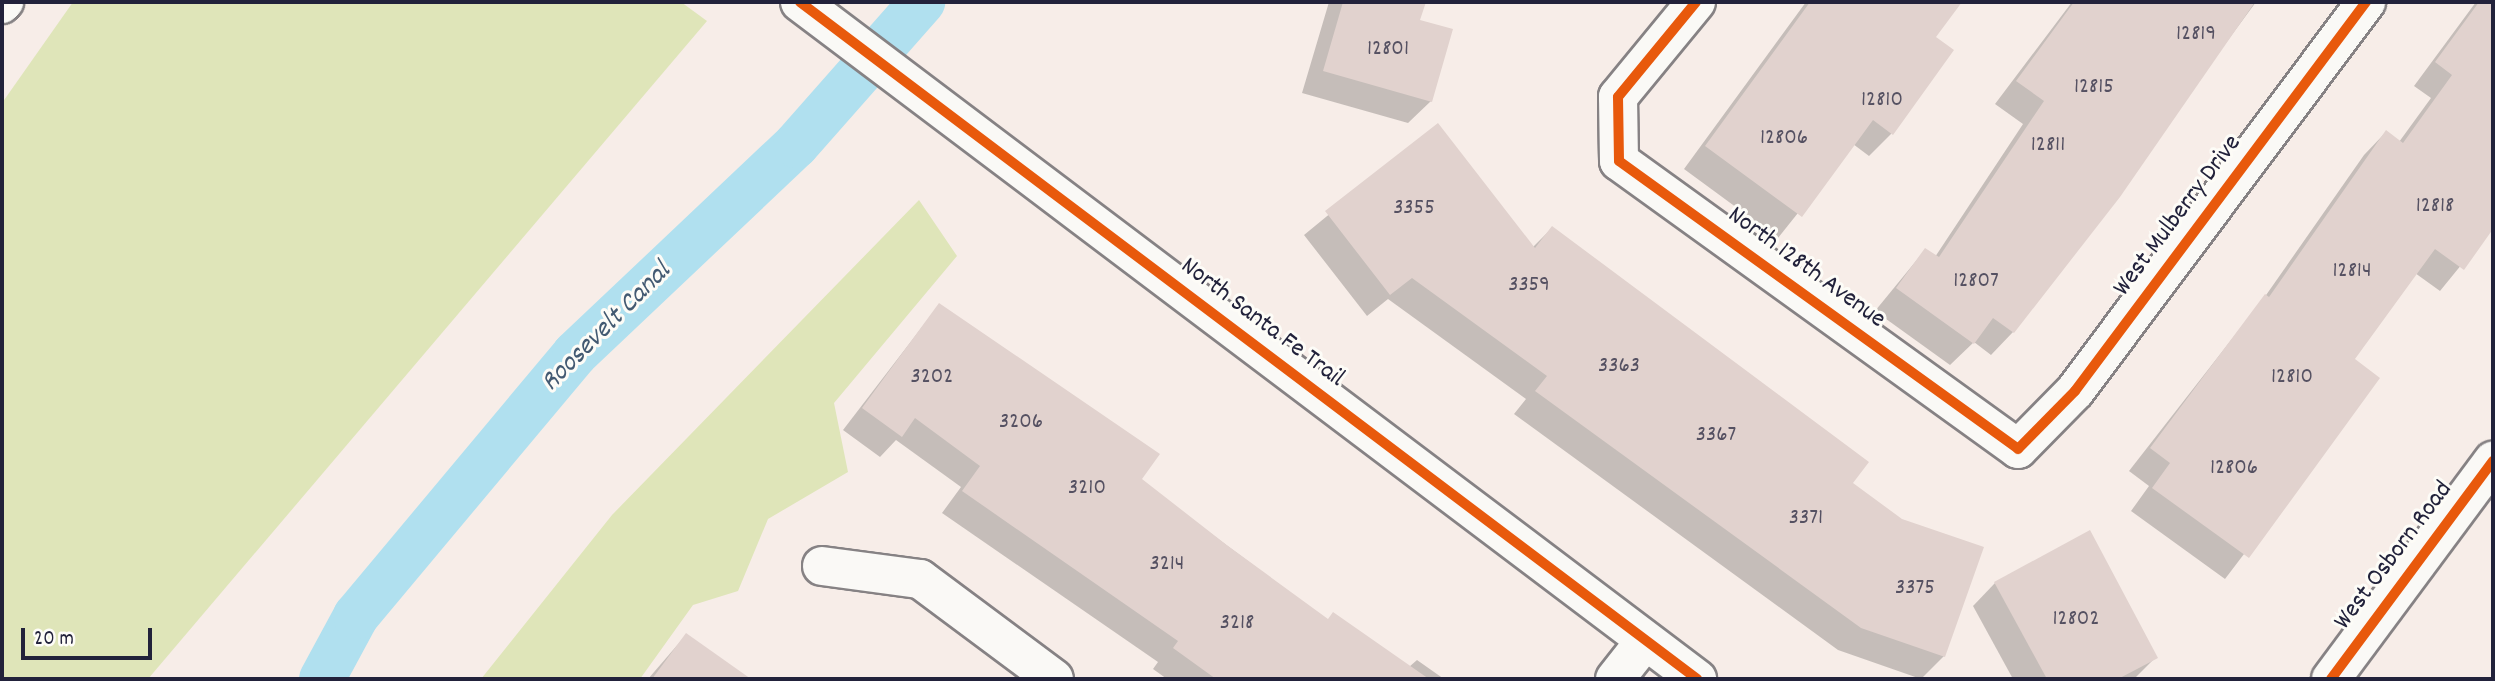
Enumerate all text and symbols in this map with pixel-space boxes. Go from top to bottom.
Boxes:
house number: 12819 [2176,21,2216,49]
house number: 12801 [1367,36,1409,64]
house number: 12815 [2074,74,2114,102]
house number: 12810 [1861,87,1903,115]
house number: 12806 [1760,125,1808,153]
street label: West Mulberry Drive [2107,129,2249,303]
house number: 12811 [2031,132,2065,160]
house number: 12818 [2416,193,2454,221]
house number: 3355 [1393,195,1435,223]
street label: North 128th Avenue [1721,200,1891,336]
street label: North Santa Fe Trail [1174,251,1350,395]
water label: Roosevelt Canal [535,256,679,400]
house number: 12814 [2333,258,2371,286]
house number: 12807 [1953,268,1999,296]
house number: 3359 [1508,272,1550,300]
house number: 3363 [1598,353,1640,381]
house number: 3202 [911,364,953,392]
house number: 12810 [2271,364,2313,392]
house number: 3206 [999,409,1043,437]
house number: 3367 [1696,422,1736,450]
house number: 12806 [2210,455,2258,483]
house number: 3210 [1068,475,1106,503]
street label: West Osborn Road [2328,476,2460,636]
house number: 3371 [1789,505,1823,533]
house number: 3214 [1150,551,1184,579]
house number: 3375 [1895,575,1935,603]
house number: 12802 [2053,606,2099,634]
house number: 3218 [1220,610,1254,638]
scale bar [24,614,156,658]
text: 20 m [34,625,74,655]

